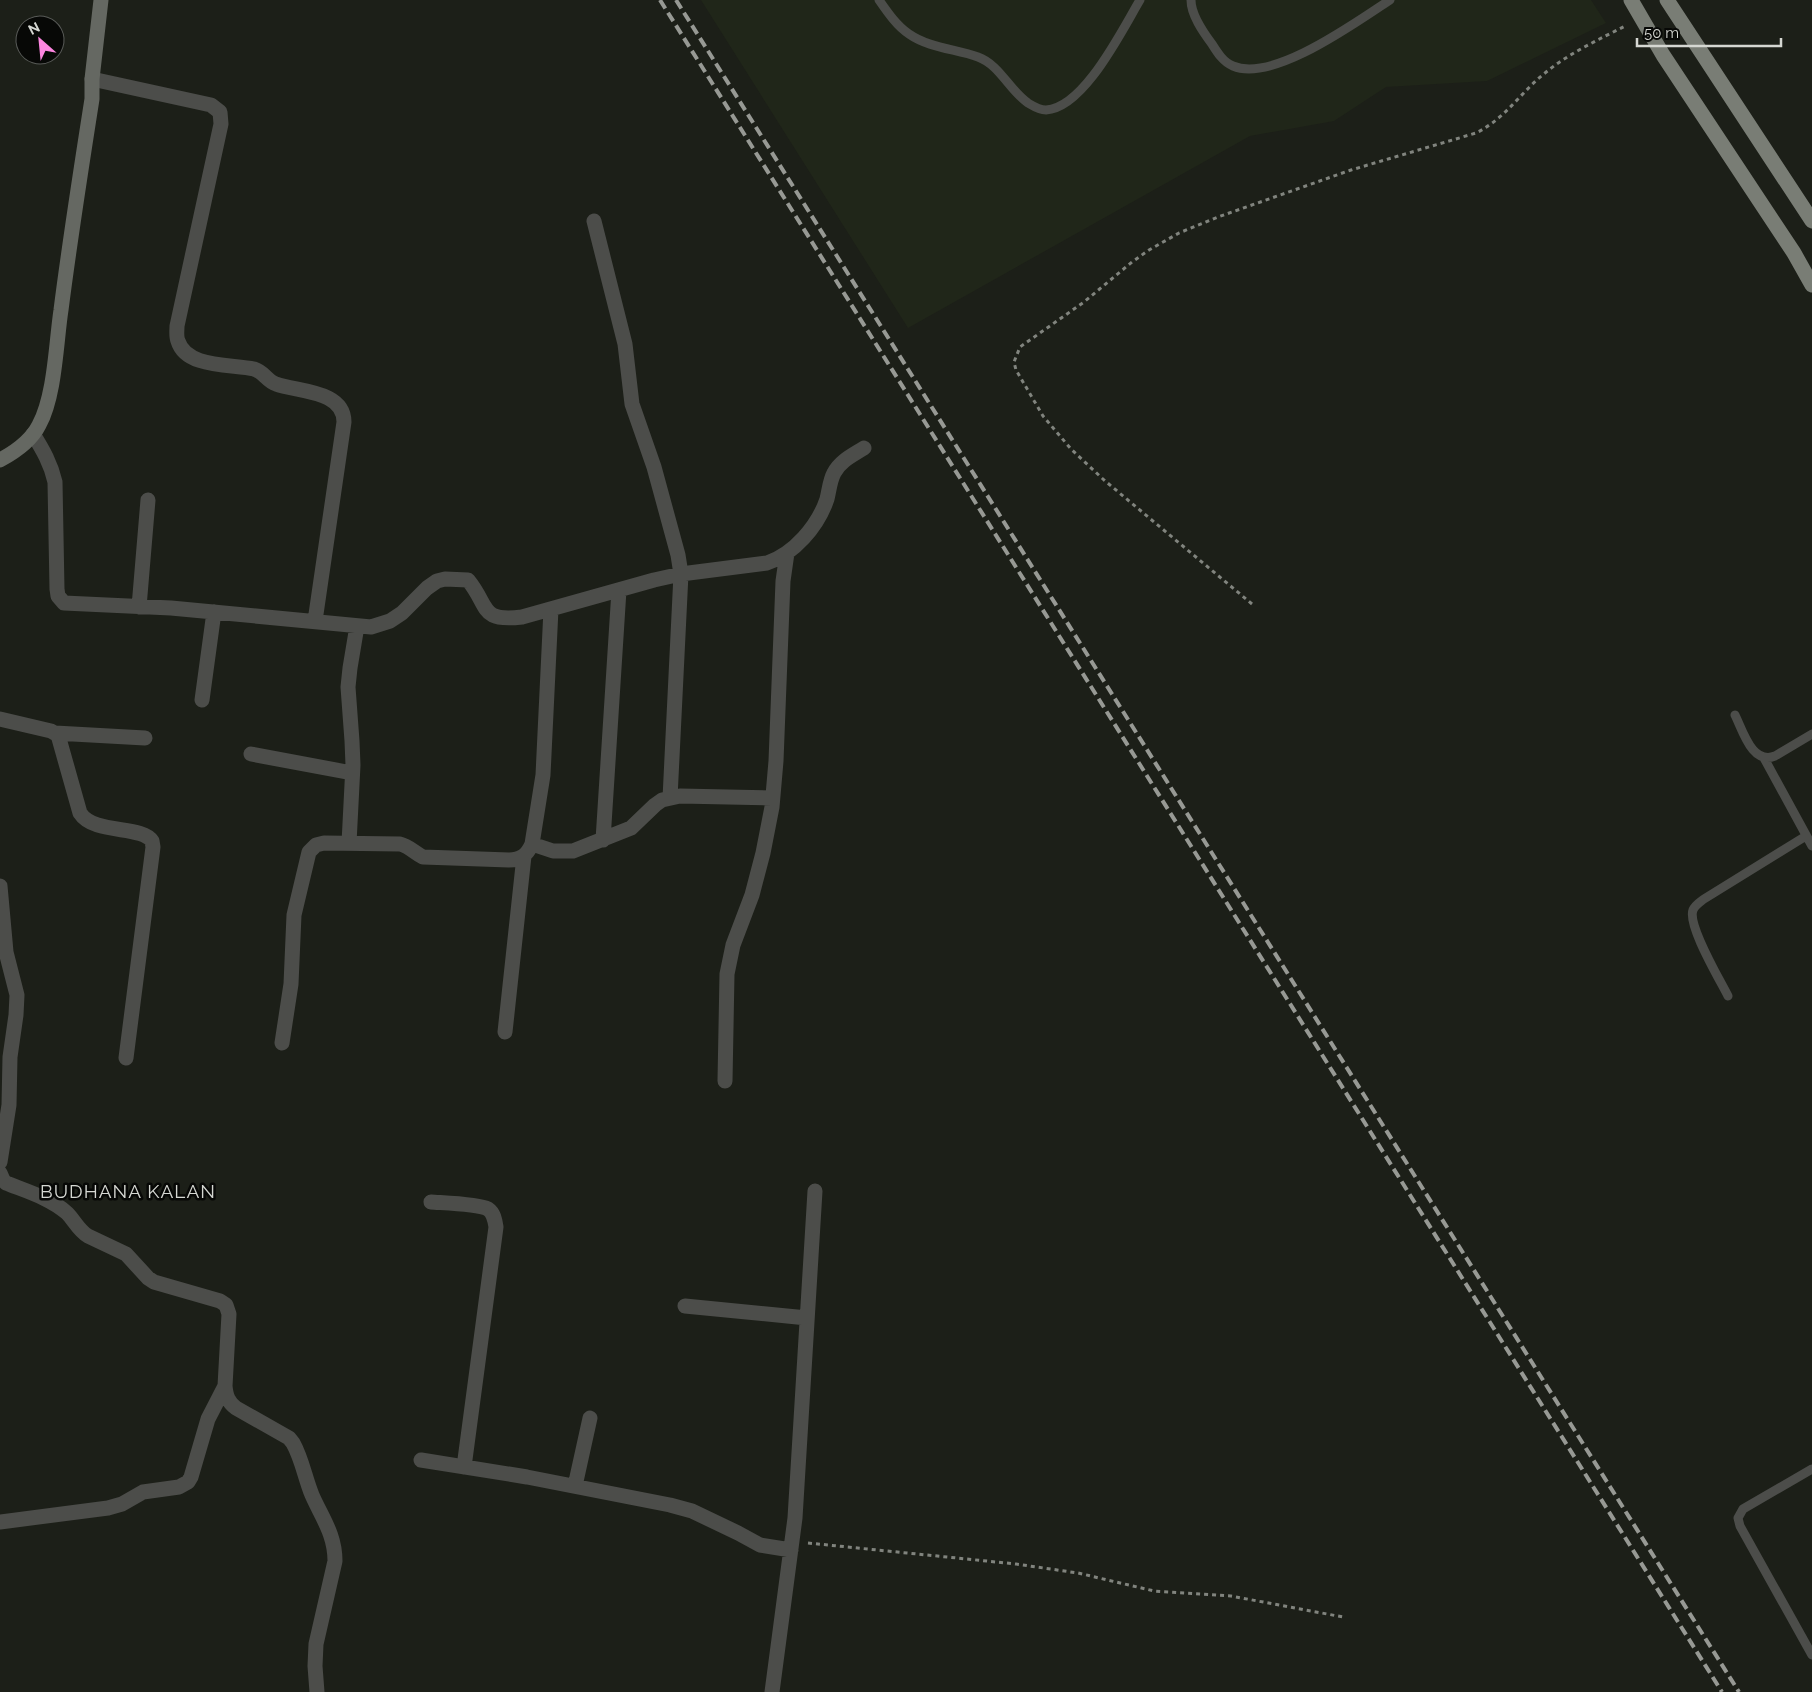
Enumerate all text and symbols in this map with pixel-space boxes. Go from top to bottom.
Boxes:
north arrow [15,15,65,65]
scale bar [1637,15,1781,47]
text: N [26,19,42,38]
text: 50 m [1644,24,1679,42]
district label: BUDHANA KALAN [40,1180,216,1202]

